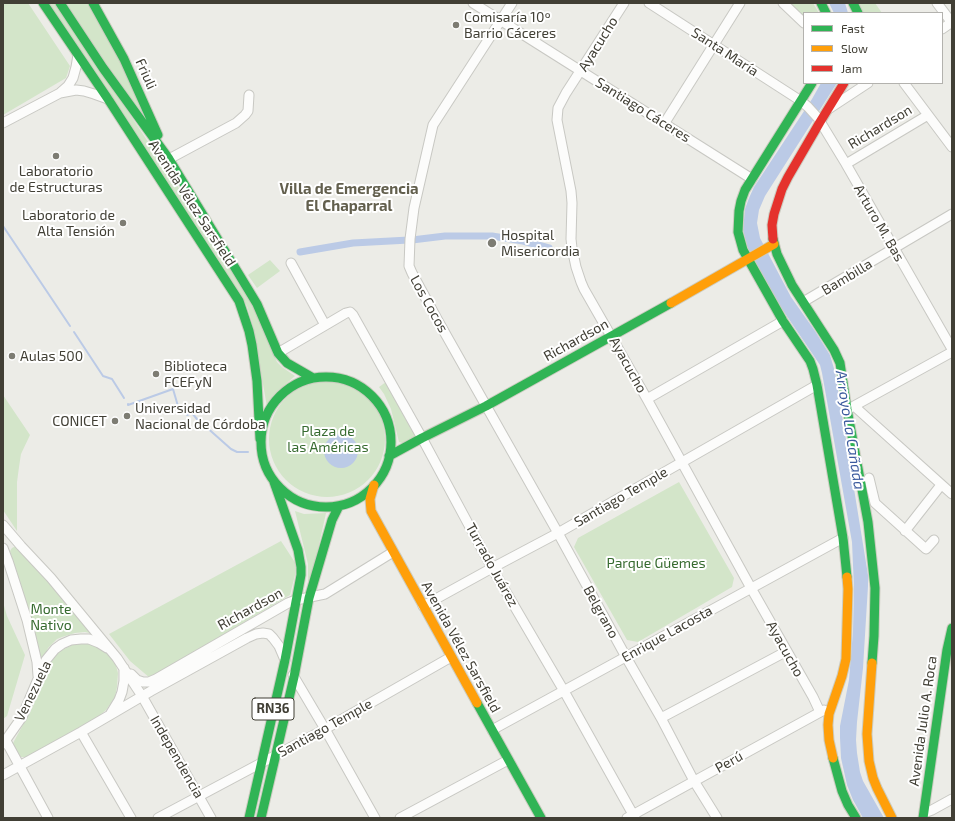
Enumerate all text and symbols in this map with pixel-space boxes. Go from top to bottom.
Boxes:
place label: Comisaría 10º Barrio Cáceres [464,9,556,42]
legend [803,12,943,84]
street label: Ayacucho [575,14,621,74]
marker: Comisaría 10º Barrio Cáceres [451,20,461,30]
text: Fast [841,21,864,35]
street label: Santa María [688,24,762,80]
text: Slow [841,41,868,55]
street label: Friuli [132,56,160,92]
text: Jam [841,61,862,75]
street label: Santiago Cáceres [592,74,694,146]
street label: Richardson [845,101,915,153]
street label: Avenida Vélez Sarsfield [145,137,239,269]
marker: Laboratorio de Estructuras [51,151,61,161]
place label: Laboratorio de Estructuras [9,163,103,196]
district label: Villa de Emergencia El Chaparral [279,180,419,215]
street label: Arturo M. Bas [850,181,908,265]
place label: Laboratorio de Alta Tensión [22,207,115,240]
marker: Laboratorio de Alta Tensión [118,218,128,228]
place label: Hospital Misericordia [501,227,580,260]
marker: Hospital Misericordia [486,237,498,249]
street label: Bambilla [819,255,875,299]
street label: Los Cocos [406,272,452,336]
street label: Richardson [541,315,611,365]
street label: Ayacucho [606,334,650,396]
place label: Aulas 500 [20,348,83,364]
marker: Aulas 500 [7,351,17,361]
place label: Biblioteca FCEFyN [164,358,227,390]
marker: Biblioteca FCEFyN [151,369,161,379]
water label: Arroyo La Cañada [832,369,868,491]
place label: Universidad Nacional de Córdoba [135,400,266,432]
marker: Universidad Nacional de Córdoba [122,411,132,421]
place label: CONICET [52,413,107,429]
marker: CONICET [110,416,120,426]
park label: Plaza de las Américas [287,423,369,456]
street label: Santiago Temple [571,463,671,531]
street label: Turrado Juárez [462,520,522,610]
park label: Parque Güemes [606,555,706,571]
street label: Avenida Vélez Sarsfield [418,578,504,716]
street label: Belgrano [580,583,622,641]
street label: Richardson [215,584,285,634]
park label: Monte Nativo [30,601,72,634]
street label: Enrique Lacosta [619,602,715,666]
street label: Ayacucho [763,618,807,680]
street label: Avenida Julio A. Roca [906,655,940,787]
street label: Venezuela [11,658,55,724]
street label: Santiago Temple [275,695,375,761]
road number: RN36 [252,698,294,720]
street label: Independencia [147,713,207,801]
street label: Perú [712,748,746,776]

